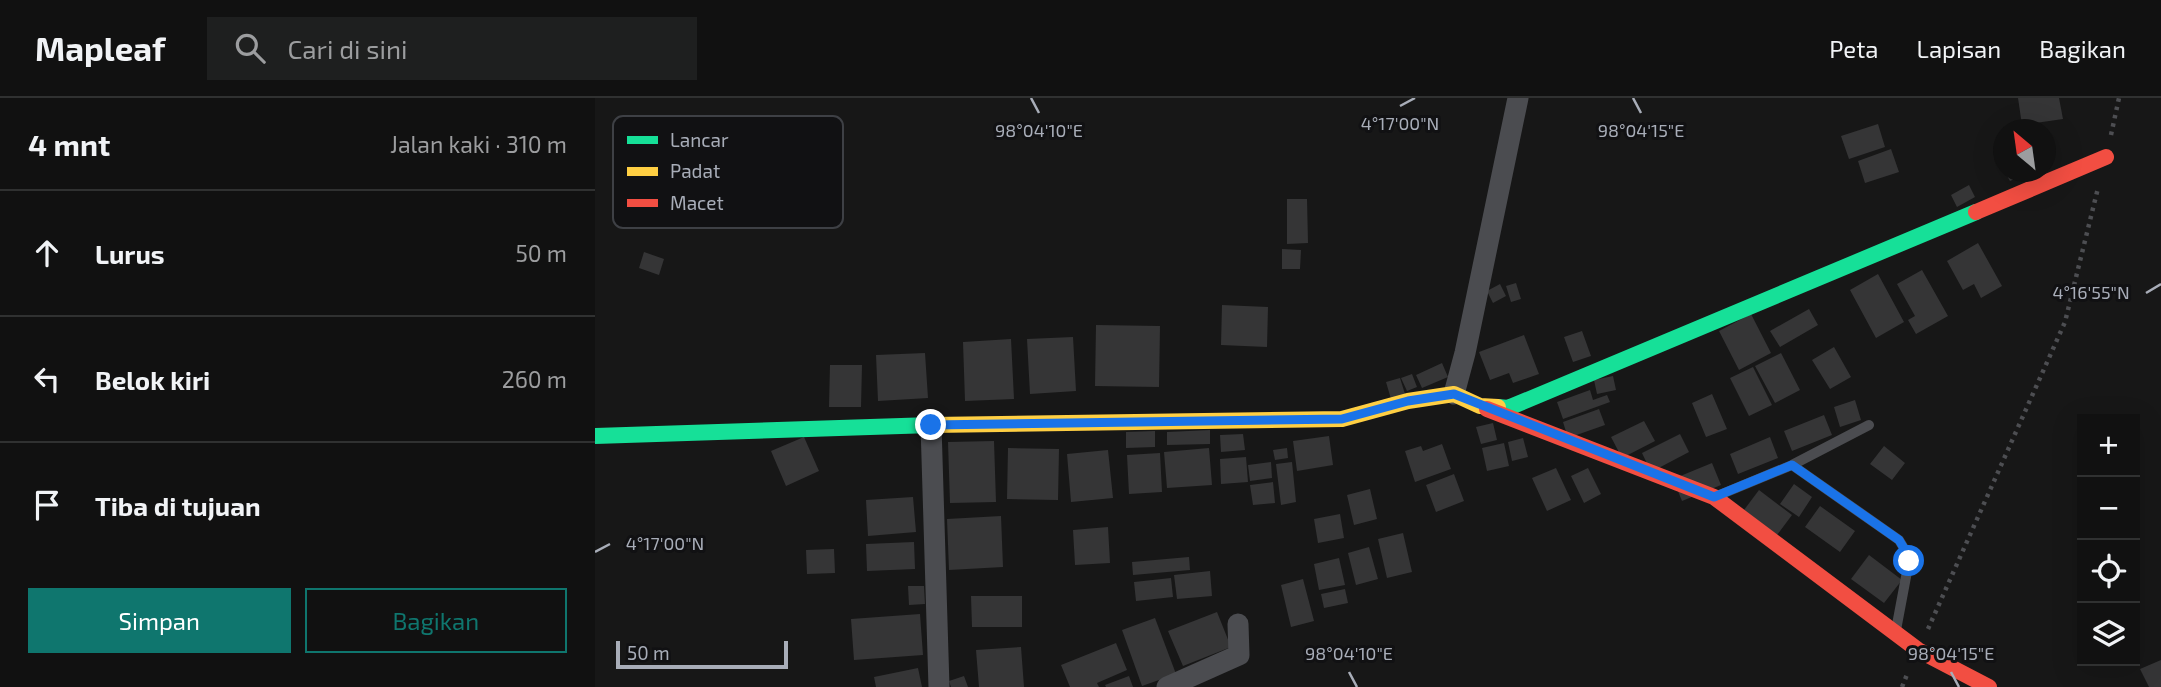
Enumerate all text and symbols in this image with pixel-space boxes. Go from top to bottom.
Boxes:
search box [207,17,697,80]
text: Mapleaf [35,28,165,68]
icon: search [231,29,269,67]
text: Cari di sini [287,33,408,64]
text: Peta [1829,34,1879,63]
text: Lapisan [1917,34,2001,63]
text: Bagikan [2039,34,2126,63]
text: 4°17'00"N [1361,112,1439,134]
legend [613,116,843,228]
text: 98°04'10"E [995,119,1083,141]
text: 98°04'15"E [1598,119,1684,141]
north arrow [1993,119,2056,182]
text: 4 mnt [28,126,110,162]
text: Lancar [670,128,729,151]
text: Jalan kaki · 310 m [390,130,567,158]
text: Padat [670,159,720,182]
text: Macet [670,191,724,214]
icon: ahead [28,234,66,272]
text: Lurus [95,238,165,269]
text: 50 m [516,239,567,267]
text: 4°16'55"N [2052,281,2130,303]
icon: left [28,360,66,398]
text: Belok kiri [95,364,210,395]
text: 260 m [502,365,567,393]
route end [915,409,946,440]
map controls [2077,414,2140,666]
button: + [2077,414,2140,477]
button: − [2077,477,2140,540]
icon: arrive [28,486,66,524]
text: Tiba di tujuan [95,490,261,521]
text: 4°17'00"N [626,532,704,554]
button: locate [2077,540,2140,603]
route start [1893,545,1924,576]
button: Simpan [28,588,291,653]
button: Bagikan [305,588,567,653]
button: layers [2077,603,2140,666]
scale bar [616,638,787,670]
text: 50 m [627,641,670,664]
text: 98°04'10"E [1305,642,1393,664]
text: 98°04'15"E [1908,642,1994,664]

